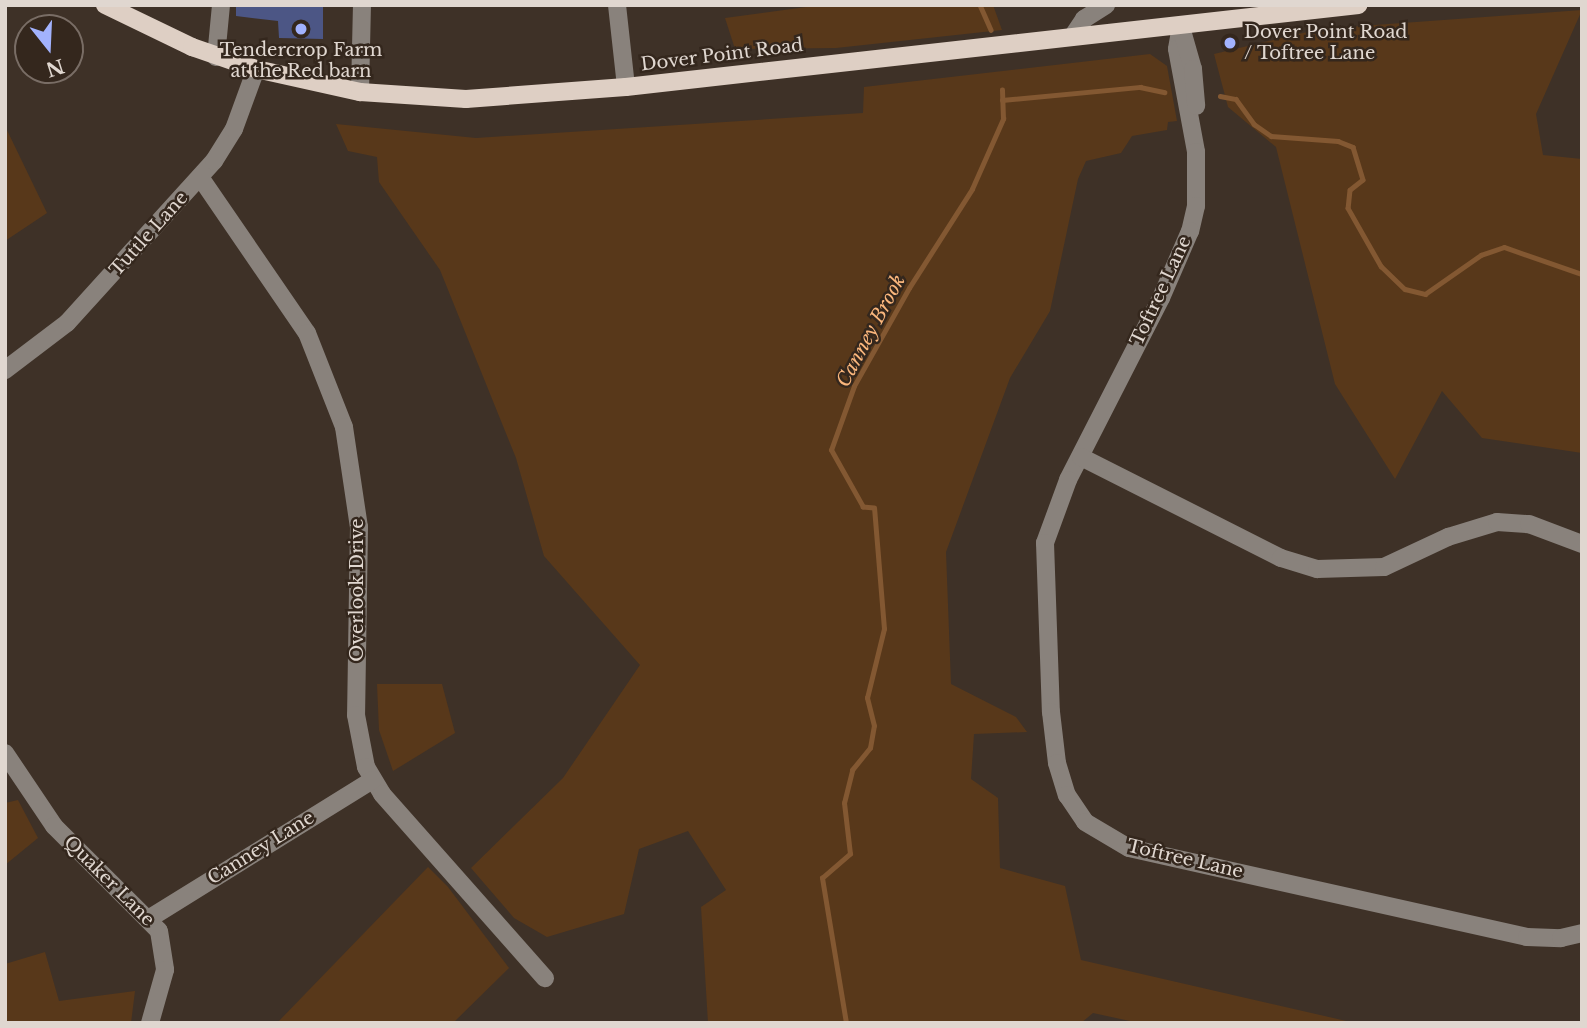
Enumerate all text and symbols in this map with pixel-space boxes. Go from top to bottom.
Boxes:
north arrow [14,14,84,84]
marker: Tendercrop Farm at the Red barn [293,21,309,37]
place label: Dover Point Road / Toftree Lane [1244,22,1408,64]
street label: Dover Point Road [639,34,805,76]
marker: Dover Point Road / Toftree Lane [1222,35,1238,51]
place label: Tendercrop Farm at the Red barn [220,40,382,82]
text: N [43,54,67,81]
street label: Tuttle Lane [105,187,193,281]
street label: Toftree Lane [1126,233,1196,349]
water label: Canney Brook [832,271,910,391]
street label: Overlook Drive [346,518,368,662]
street label: Canney Lane [204,807,318,889]
street label: Quaker Lane [59,831,159,931]
street label: Toftree Lane [1125,835,1245,883]

